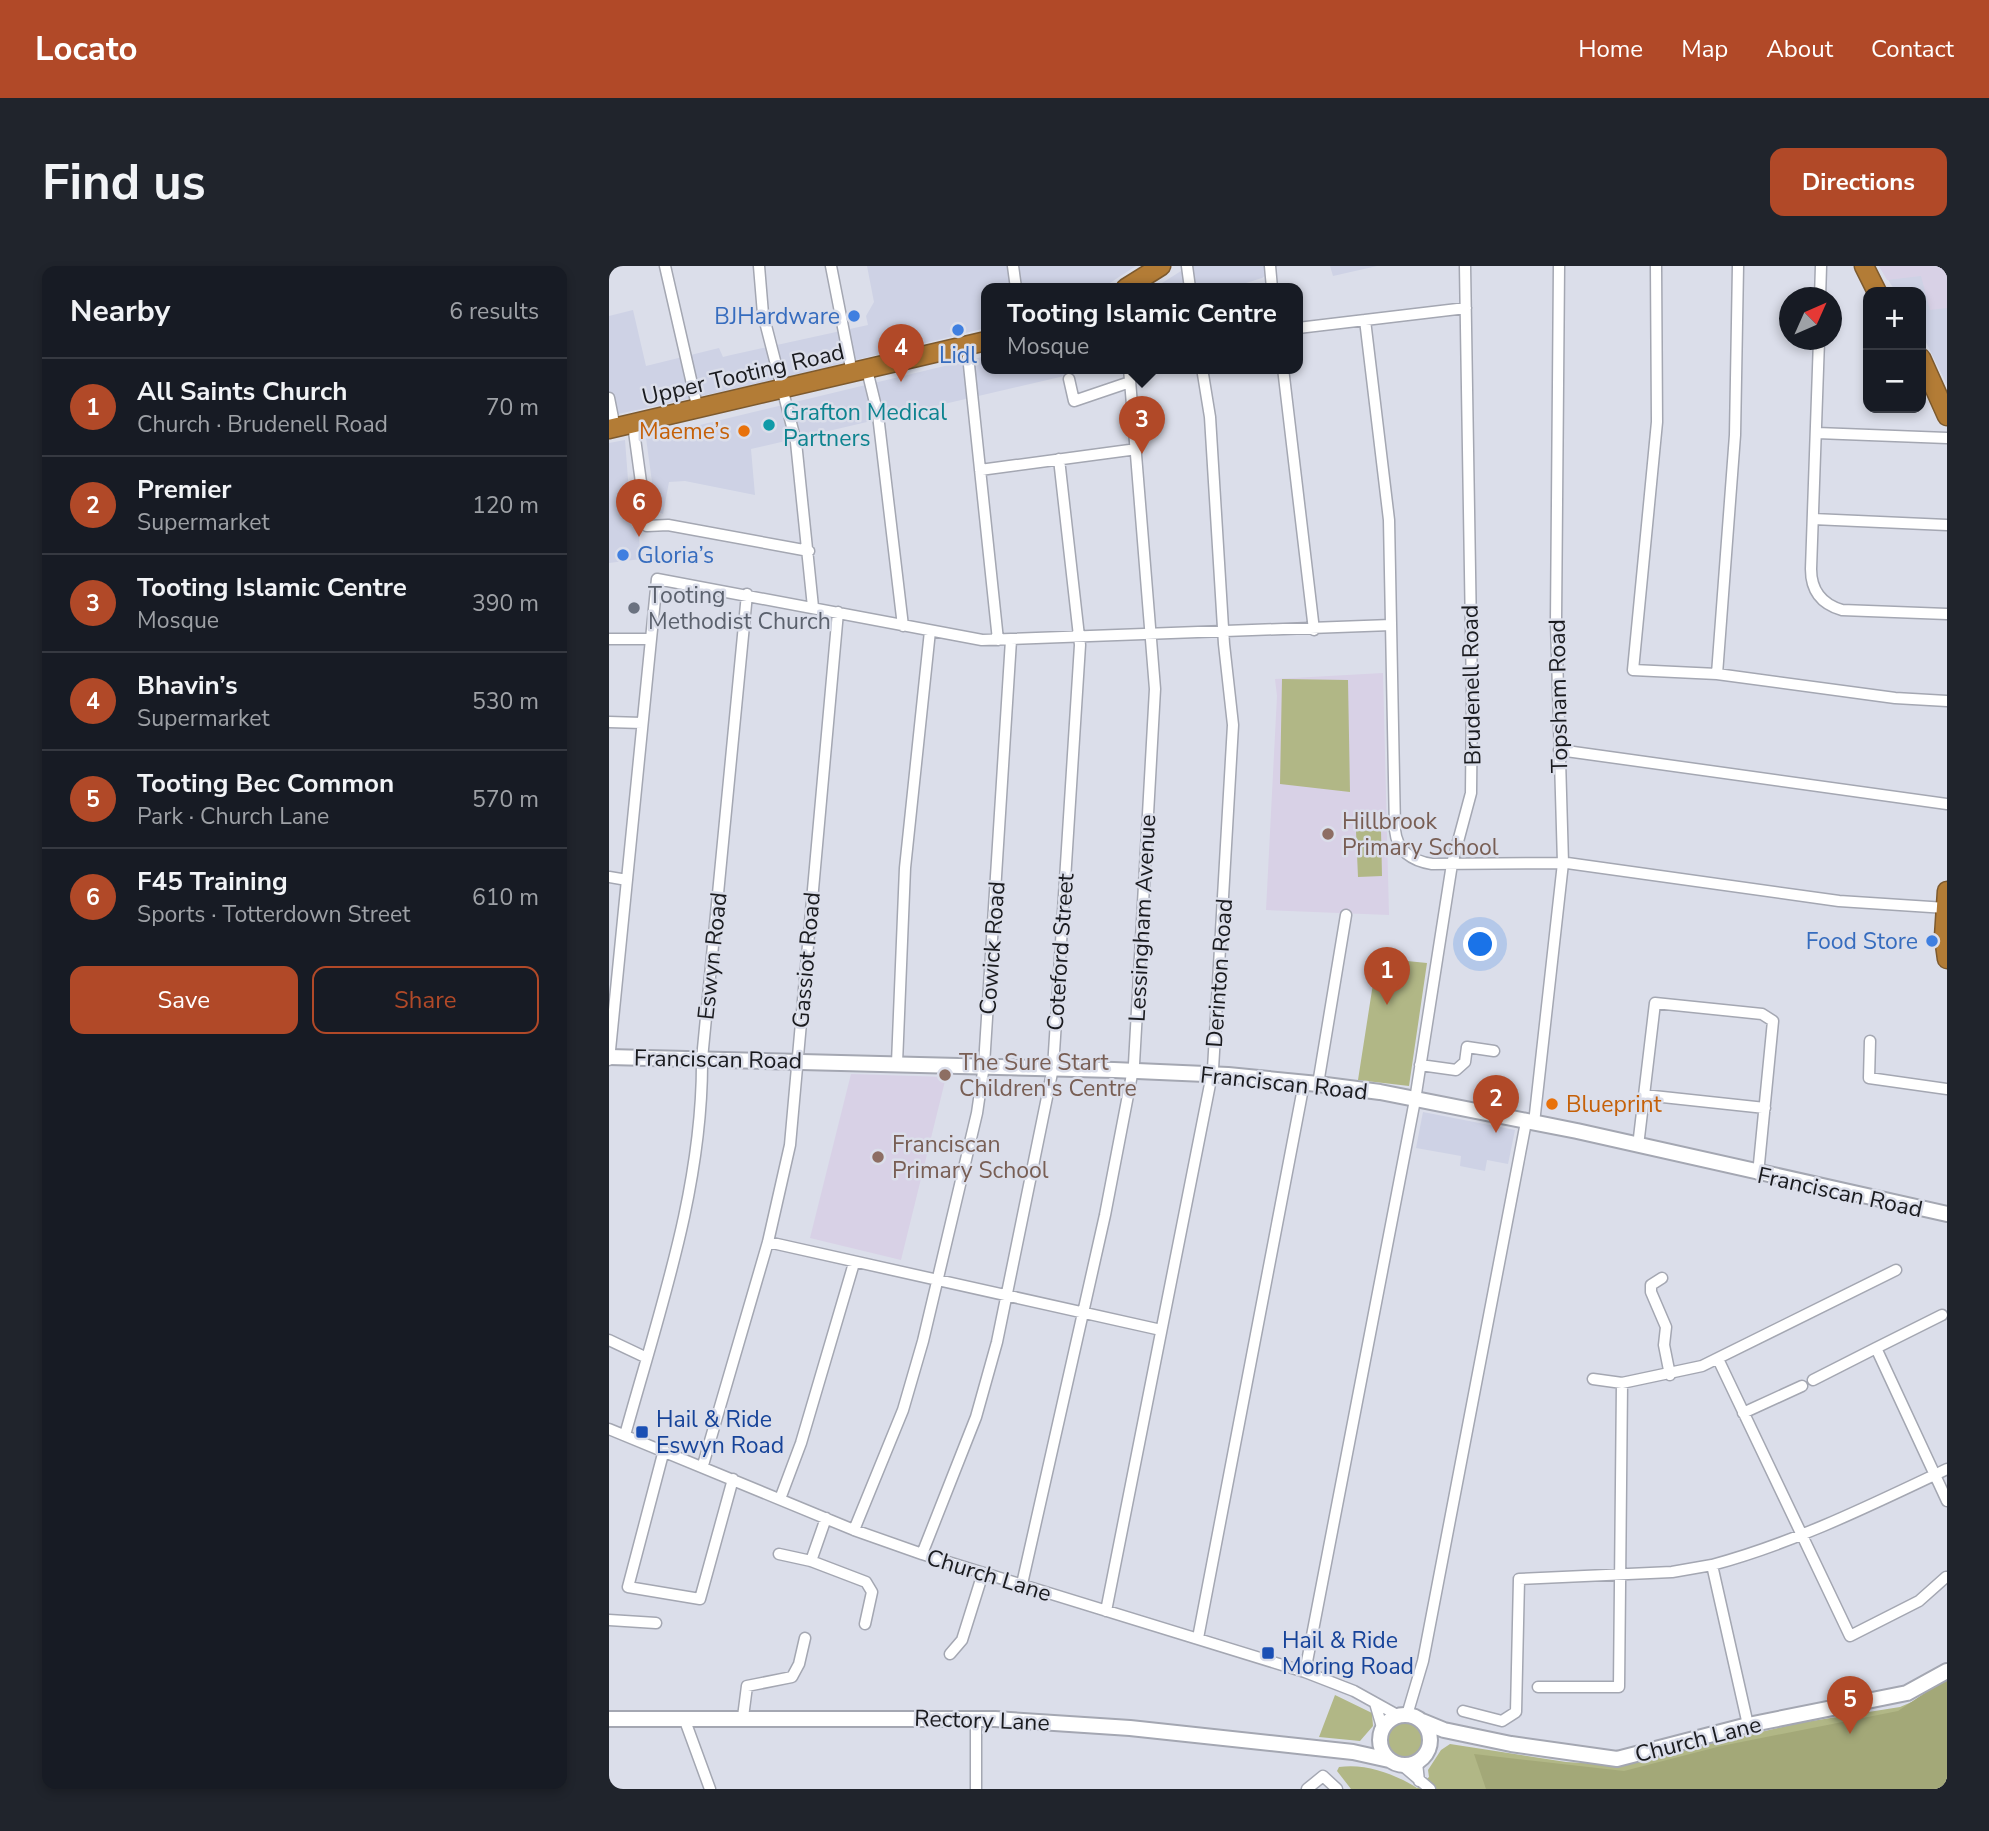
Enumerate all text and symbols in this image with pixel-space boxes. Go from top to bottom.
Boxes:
text: Locato [35,27,137,72]
text: Home [1578,33,1643,65]
text: Map [1681,33,1728,65]
text: About [1766,33,1833,65]
text: Contact [1871,33,1954,65]
button: Directions [1770,148,1947,216]
text: Find us [42,149,206,216]
popup [981,283,1303,374]
north arrow [1779,287,1842,350]
map controls [1863,287,1926,413]
button: + [1863,287,1926,350]
text: Nearby [70,291,170,332]
text: 6 results [449,296,539,327]
text: Tooting Islamic Centre [1007,296,1277,331]
place label: BJHardware [714,301,840,332]
marker: BJHardware [846,308,862,324]
marker: Lidl [950,322,966,338]
pin: 4 [878,324,924,382]
text: Mosque [1007,331,1089,362]
street label: Upper Tooting Road [639,336,847,413]
place label: Lidl [939,340,977,371]
button: − [1863,350,1926,413]
text: All Saints Church [137,374,348,409]
text: 1 [86,392,100,423]
text: 70 m [486,392,539,423]
pin: 3 [1119,396,1165,454]
place label: Grafton Medical Partners [783,397,947,454]
text: Church · Brudenell Road [137,409,388,440]
place label: Maeme’s [639,416,730,447]
marker: Grafton Medical Partners [761,417,777,433]
marker: Maeme’s [736,423,752,439]
text: Premier [137,472,231,507]
pin: 6 [616,479,662,537]
text: 2 [86,490,100,521]
text: 120 m [472,490,539,521]
text: Supermarket [137,507,270,538]
place label: Gloria’s [637,540,714,571]
marker: Gloria’s [615,547,631,563]
text: Tooting Islamic Centre [137,570,407,605]
place label: Tooting Methodist Church [648,580,831,637]
text: 3 [86,588,100,619]
text: 390 m [472,588,539,619]
marker: Tooting Methodist Church [626,600,642,616]
street label: Brudenell Road [1455,604,1488,766]
text: Mosque [137,605,219,636]
street label: Topsham Road [1542,619,1575,773]
text: Bhavin’s [137,668,238,703]
text: 4 [86,686,100,717]
text: 530 m [472,686,539,717]
text: Supermarket [137,703,270,734]
text: Tooting Bec Common [137,766,394,801]
text: 5 [86,784,100,815]
text: 570 m [472,784,539,815]
text: Park · Church Lane [137,801,329,832]
place label: Hillbrook Primary School [1342,806,1499,863]
street label: Lessingham Avenue [1122,813,1163,1023]
marker: Hillbrook Primary School [1320,826,1336,842]
text: F45 Training [137,864,288,899]
street label: Coteford Street [1040,871,1082,1032]
street label: Cowick Road [972,880,1013,1016]
text: 6 [86,882,100,913]
text: 610 m [472,882,539,913]
street label: Eswyn Road [690,891,735,1021]
street label: Gassiot Road [785,891,828,1029]
street label: Derinton Road [1199,898,1240,1049]
text: Sports · Totterdown Street [137,899,410,930]
place label: Food Store [1806,926,1918,957]
your location [1463,927,1497,961]
marker: Food Store [1924,933,1940,949]
pin: 1 [1364,947,1410,1005]
button: Save [70,966,298,1034]
button: Share [312,966,539,1034]
street label: Franciscan Road [634,1043,802,1076]
place label: The Sure Start Children's Centre [959,1047,1137,1104]
street label: Franciscan Road [1199,1059,1369,1108]
marker: The Sure Start Children's Centre [937,1067,953,1083]
pin: 2 [1473,1075,1519,1133]
place label: Blueprint [1566,1089,1663,1120]
marker: Blueprint [1544,1096,1560,1112]
place label: Franciscan Primary School [892,1129,1049,1186]
marker: Franciscan Primary School [870,1149,886,1165]
street label: Franciscan Road [1754,1160,1925,1225]
place label: Hail & Ride Eswyn Road [656,1404,784,1461]
marker: Hail & Ride Eswyn Road [634,1424,650,1440]
street label: Church Lane [923,1542,1055,1609]
place label: Hail & Ride Moring Road [1282,1625,1414,1682]
marker: Hail & Ride Moring Road [1260,1645,1276,1661]
pin: 5 [1827,1676,1873,1734]
street label: Rectory Lane [914,1703,1050,1738]
street label: Church Lane [1632,1709,1765,1770]

